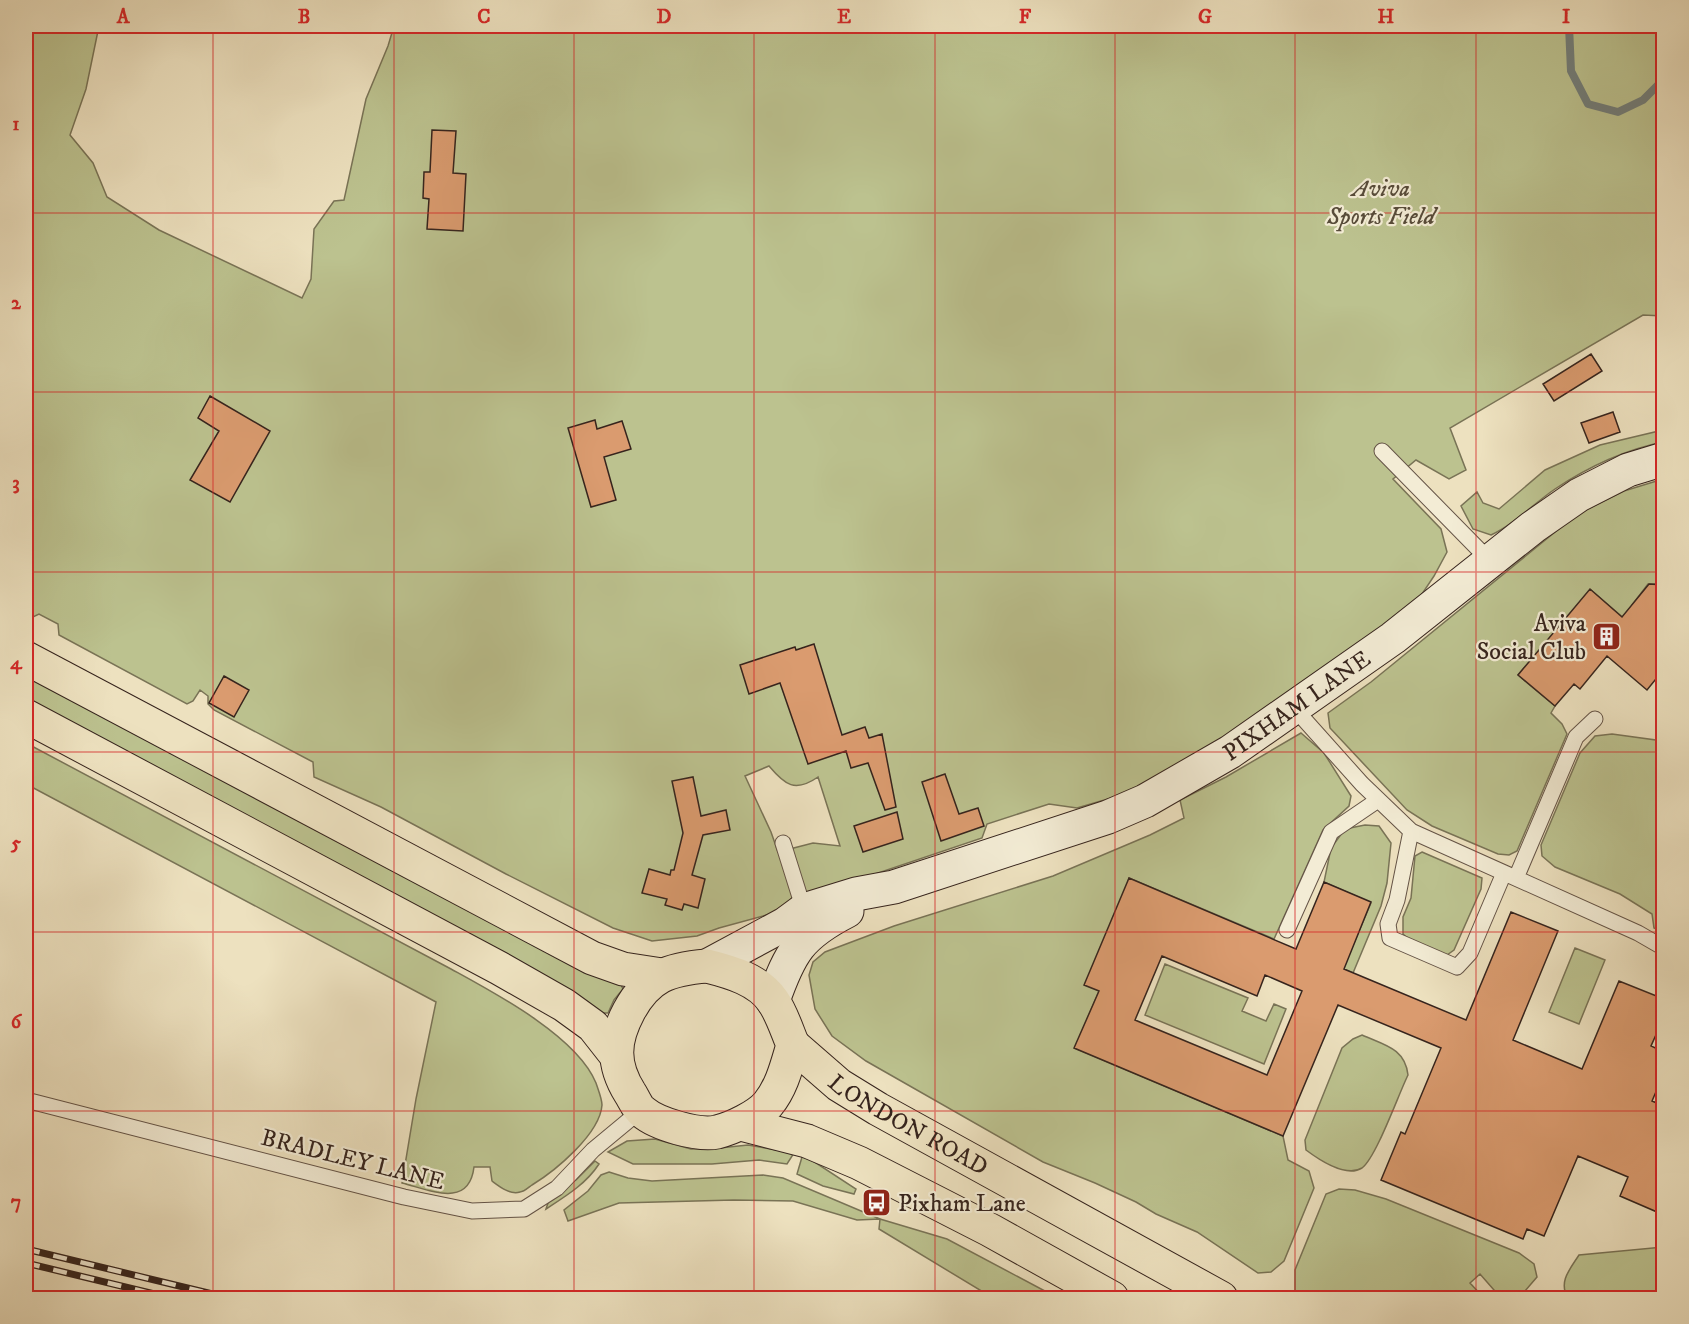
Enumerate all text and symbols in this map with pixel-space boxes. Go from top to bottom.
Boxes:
text: A [116,5,131,30]
text: B [298,5,310,30]
text: C [477,5,491,30]
text: D [657,5,672,30]
text: E [837,5,851,30]
text: F [1019,5,1032,30]
text: G [1198,5,1212,30]
text: H [1378,5,1395,30]
text: I [1562,5,1570,30]
text: 1 [12,112,20,137]
park label: Aviva Sports Field [1326,174,1439,232]
text: 2 [11,291,22,316]
text: 3 [12,471,20,496]
place label: Aviva Social Club [1477,609,1587,667]
building icon: Aviva Social Club [1591,621,1623,653]
street label: PIXHAM LANE [1217,644,1377,768]
text: 4 [10,651,23,676]
text: 5 [10,831,21,856]
text: 6 [11,1010,23,1035]
street label: LONDON ROAD [821,1068,993,1183]
street label: BRADLEY LANE [258,1123,448,1197]
bus stop icon: Pixham Lane [861,1187,893,1219]
place label: Pixham Lane [898,1189,1026,1219]
text: 7 [11,1190,21,1215]

